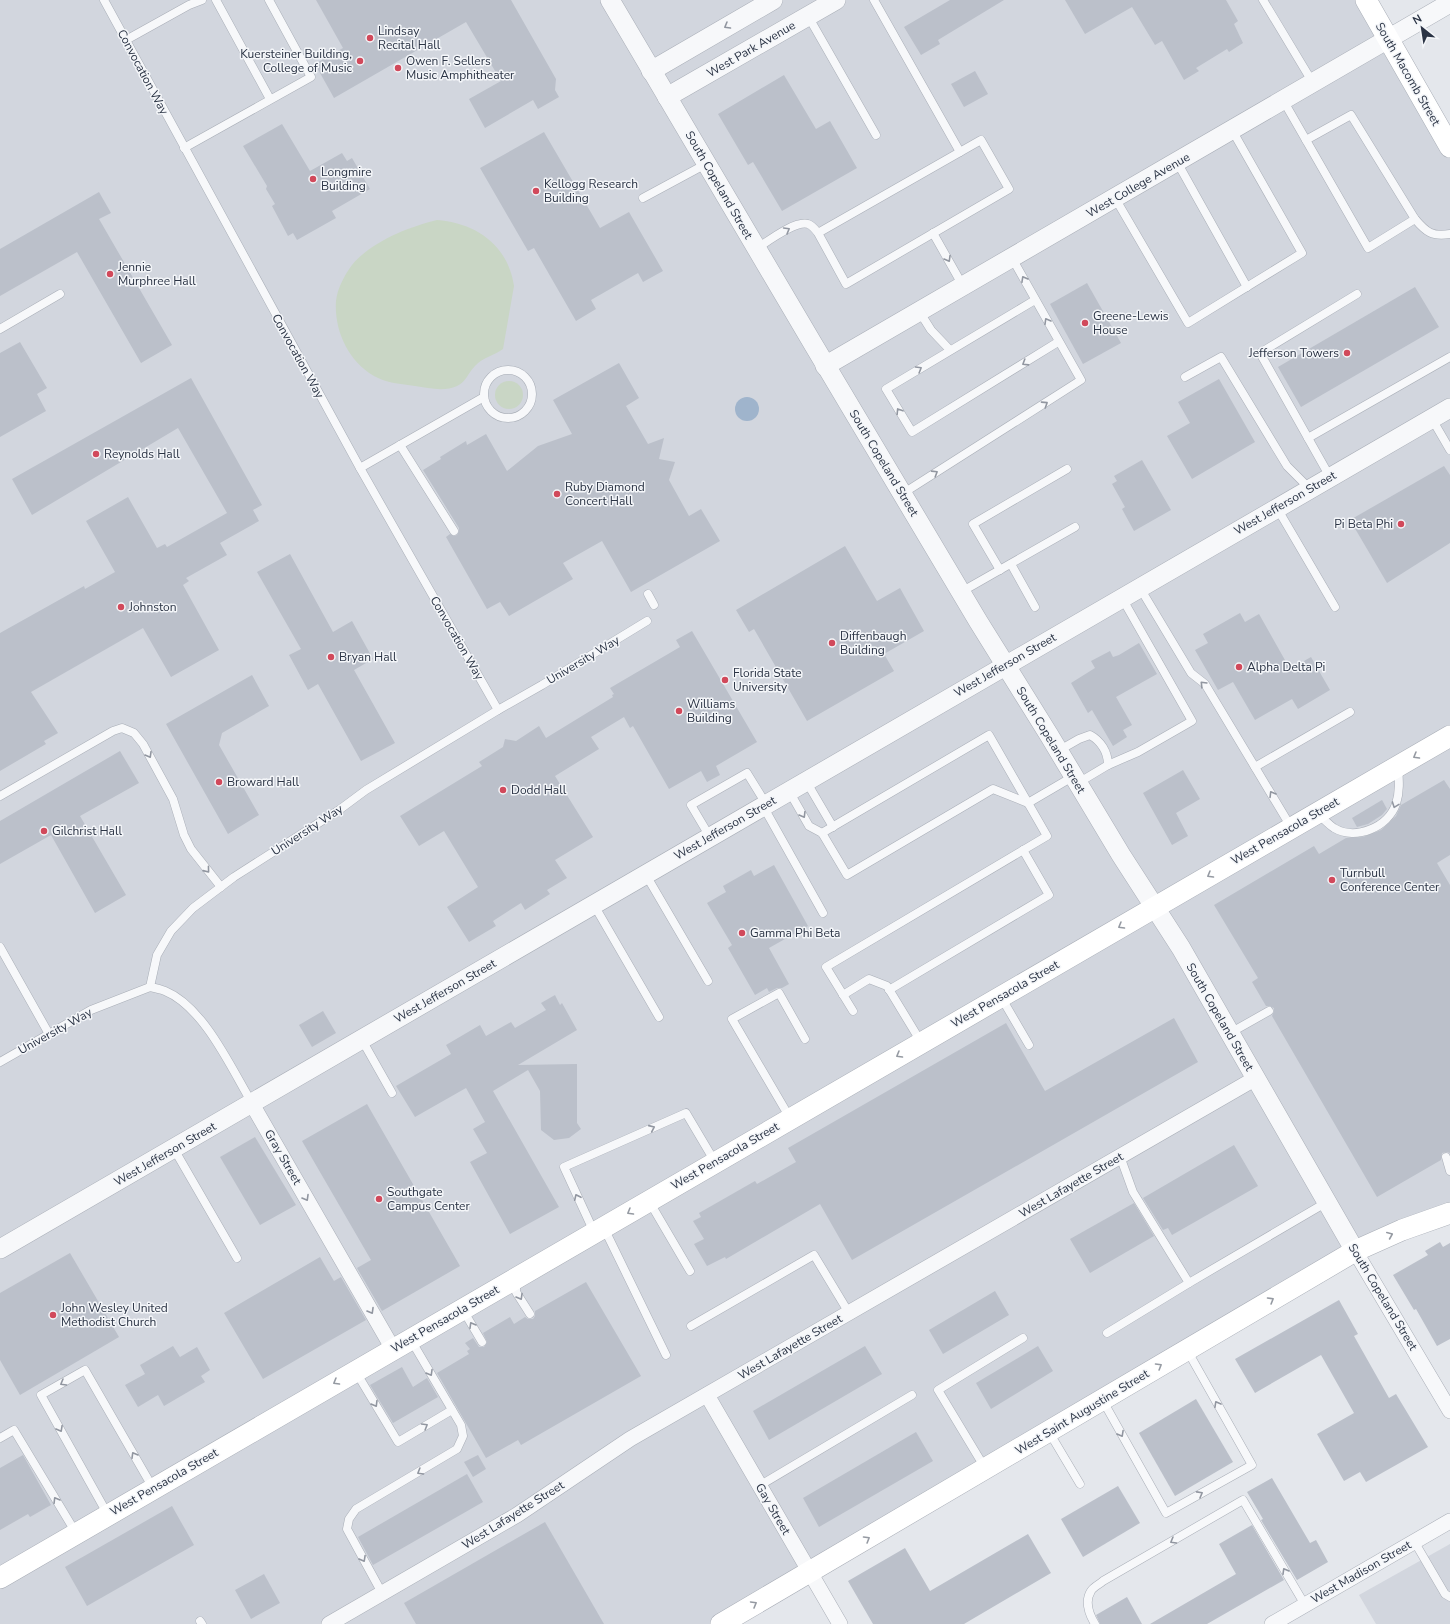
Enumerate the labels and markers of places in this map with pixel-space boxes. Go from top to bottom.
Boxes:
place label: Lindsay Recital Hall [378,23,441,53]
marker: Lindsay Recital Hall [365,33,375,43]
place label: Kuersteiner Building, College of Music [240,46,352,76]
place label: Owen F. Sellers Music Amphitheater [406,53,515,83]
marker: Kuersteiner Building, College of Music [355,56,365,66]
marker: Owen F. Sellers Music Amphitheater [393,63,403,73]
place label: Longmire Building [321,164,372,194]
marker: Longmire Building [308,174,318,184]
place label: Kellogg Research Building [544,176,638,206]
marker: Kellogg Research Building [531,186,541,196]
place label: Jennie Murphree Hall [117,259,196,289]
marker: Jennie Murphree Hall [105,269,115,279]
place label: Greene-Lewis House [1093,308,1169,338]
marker: Greene-Lewis House [1080,318,1090,328]
place label: Jefferson Towers [1248,345,1339,361]
marker: Jefferson Towers [1342,348,1352,358]
place label: Reynolds Hall [104,446,180,462]
marker: Reynolds Hall [91,449,101,459]
place label: Ruby Diamond Concert Hall [565,479,645,509]
marker: Ruby Diamond Concert Hall [552,489,562,499]
place label: Pi Beta Phi [1334,516,1393,532]
marker: Pi Beta Phi [1396,519,1406,529]
place label: Johnston [128,599,177,615]
marker: Johnston [116,602,126,612]
place label: Diffenbaugh Building [840,628,906,658]
marker: Diffenbaugh Building [827,638,837,648]
place label: Bryan Hall [339,649,397,665]
marker: Bryan Hall [326,652,336,662]
place label: Alpha Delta Pi [1247,659,1325,675]
marker: Alpha Delta Pi [1234,662,1244,672]
place label: Florida State University [733,665,802,695]
marker: Florida State University [720,675,730,685]
place label: Williams Building [687,696,736,726]
marker: Williams Building [674,706,684,716]
place label: Broward Hall [227,774,300,790]
marker: Broward Hall [214,777,224,787]
place label: Dodd Hall [511,782,567,798]
marker: Dodd Hall [498,785,508,795]
place label: Gilchrist Hall [52,823,122,839]
marker: Gilchrist Hall [39,826,49,836]
place label: Turnbull Conference Center [1340,865,1440,895]
marker: Turnbull Conference Center [1327,875,1337,885]
place label: Gamma Phi Beta [750,925,840,941]
marker: Gamma Phi Beta [737,928,747,938]
place label: Southgate Campus Center [387,1184,470,1214]
marker: Southgate Campus Center [374,1194,384,1204]
place label: John Wesley United Methodist Church [60,1300,168,1330]
marker: John Wesley United Methodist Church [48,1310,58,1320]

